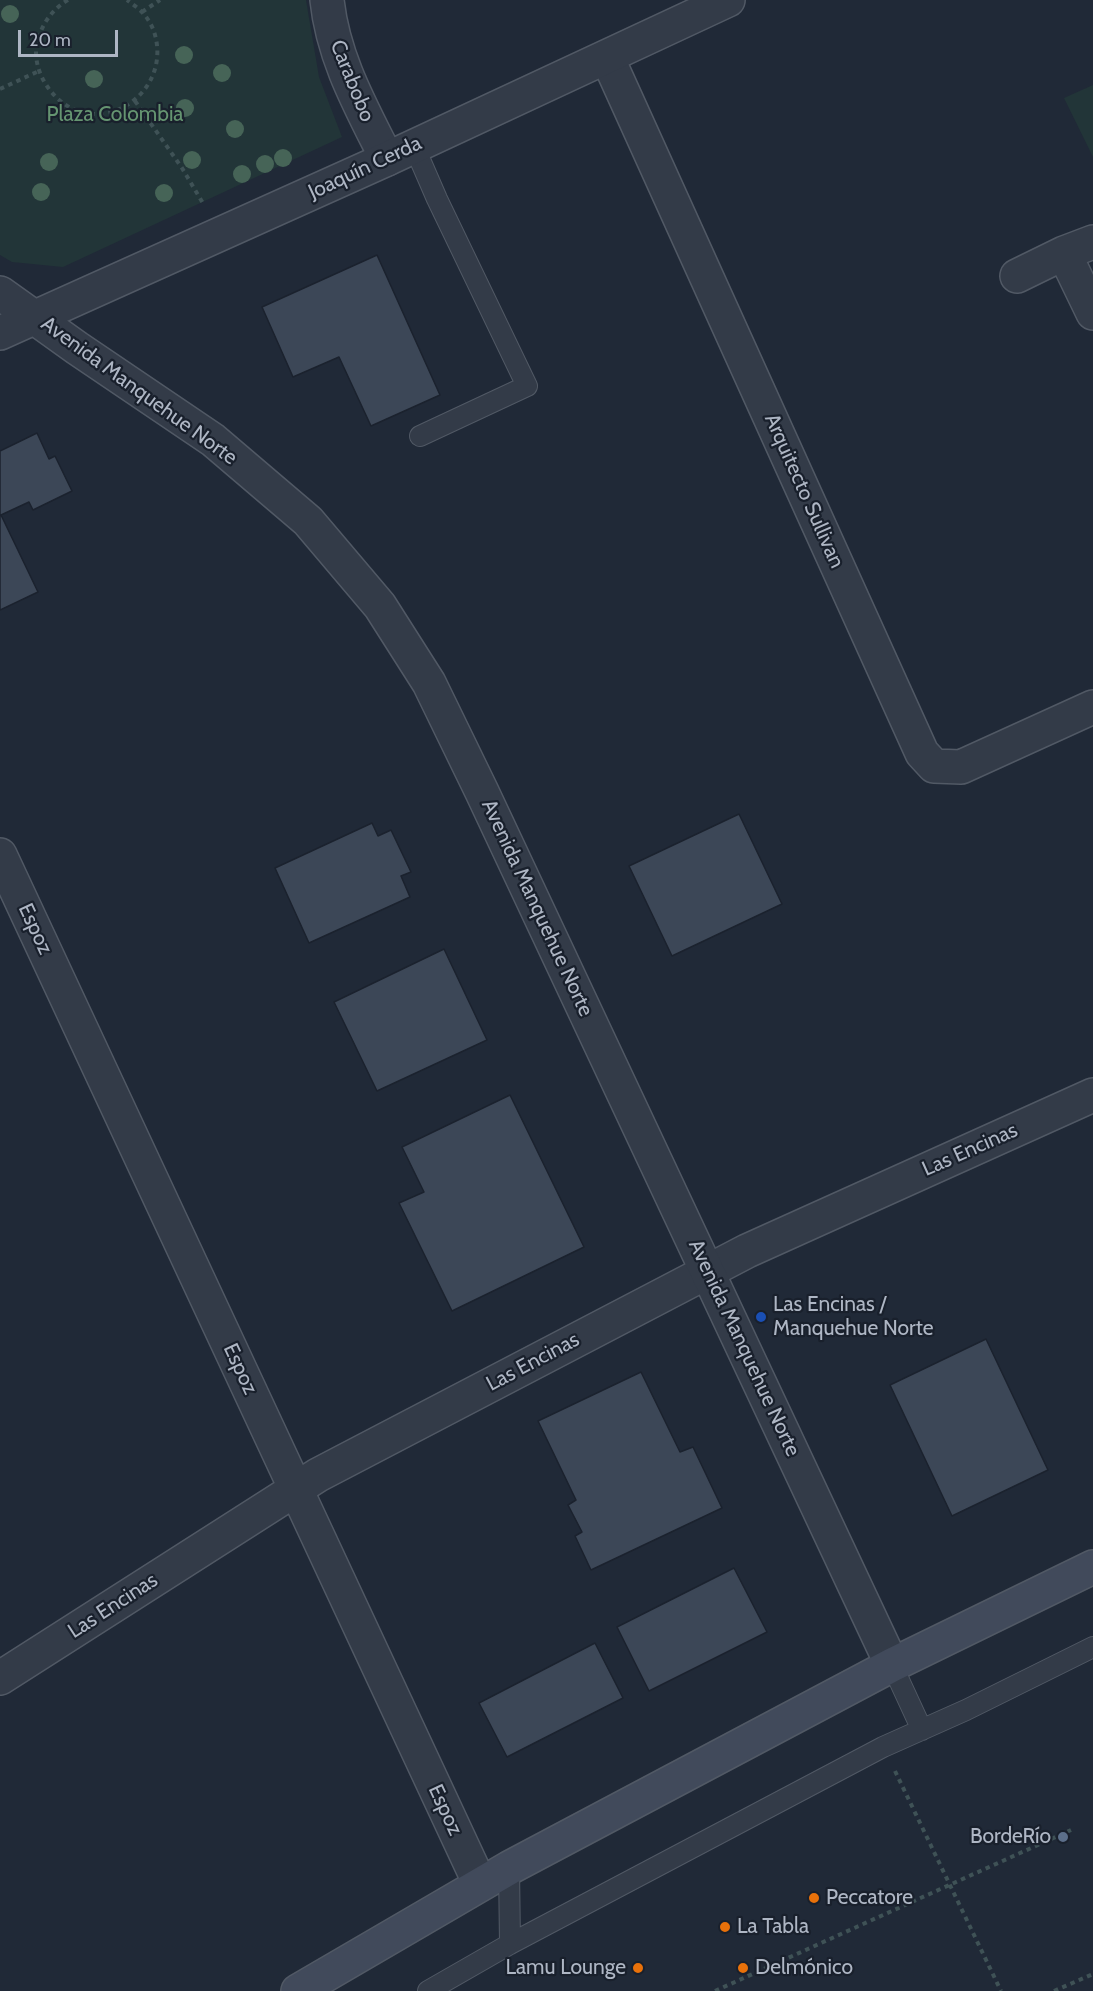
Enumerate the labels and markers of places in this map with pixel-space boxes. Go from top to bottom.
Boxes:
place label: Las Encinas / Manquehue Norte [773,1292,933,1342]
marker: Las Encinas / Manquehue Norte [754,1310,768,1324]
place label: BordeRío [970,1824,1051,1850]
marker: BordeRío [1056,1830,1070,1844]
place label: Peccatore [826,1885,913,1911]
marker: Peccatore [807,1891,821,1905]
place label: La Tabla [737,1914,809,1940]
marker: La Tabla [718,1920,732,1934]
place label: Lamu Lounge [505,1955,626,1981]
place label: Delmónico [755,1955,853,1981]
marker: Lamu Lounge [631,1961,645,1975]
marker: Delmónico [736,1961,750,1975]

